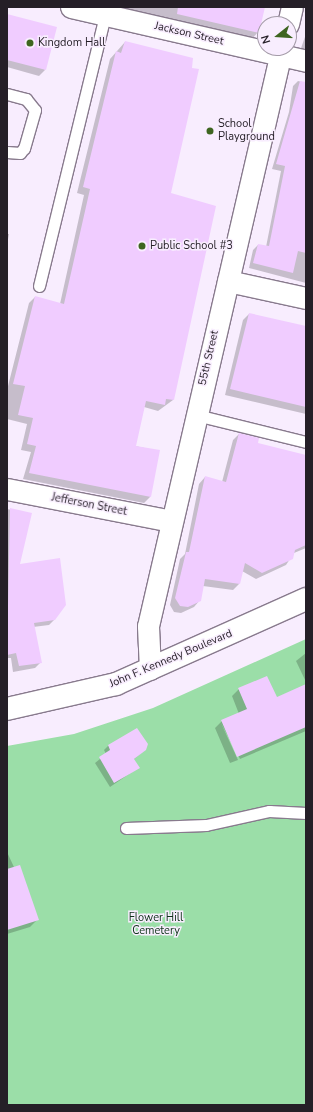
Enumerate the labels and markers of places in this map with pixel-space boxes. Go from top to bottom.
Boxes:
place label: Kingdom Hall [38,36,106,50]
marker: Kingdom Hall [25,38,35,48]
place label: School Playground [218,118,275,144]
marker: School Playground [205,126,215,136]
place label: Public School #3 [150,239,233,253]
marker: Public School #3 [137,241,147,251]

